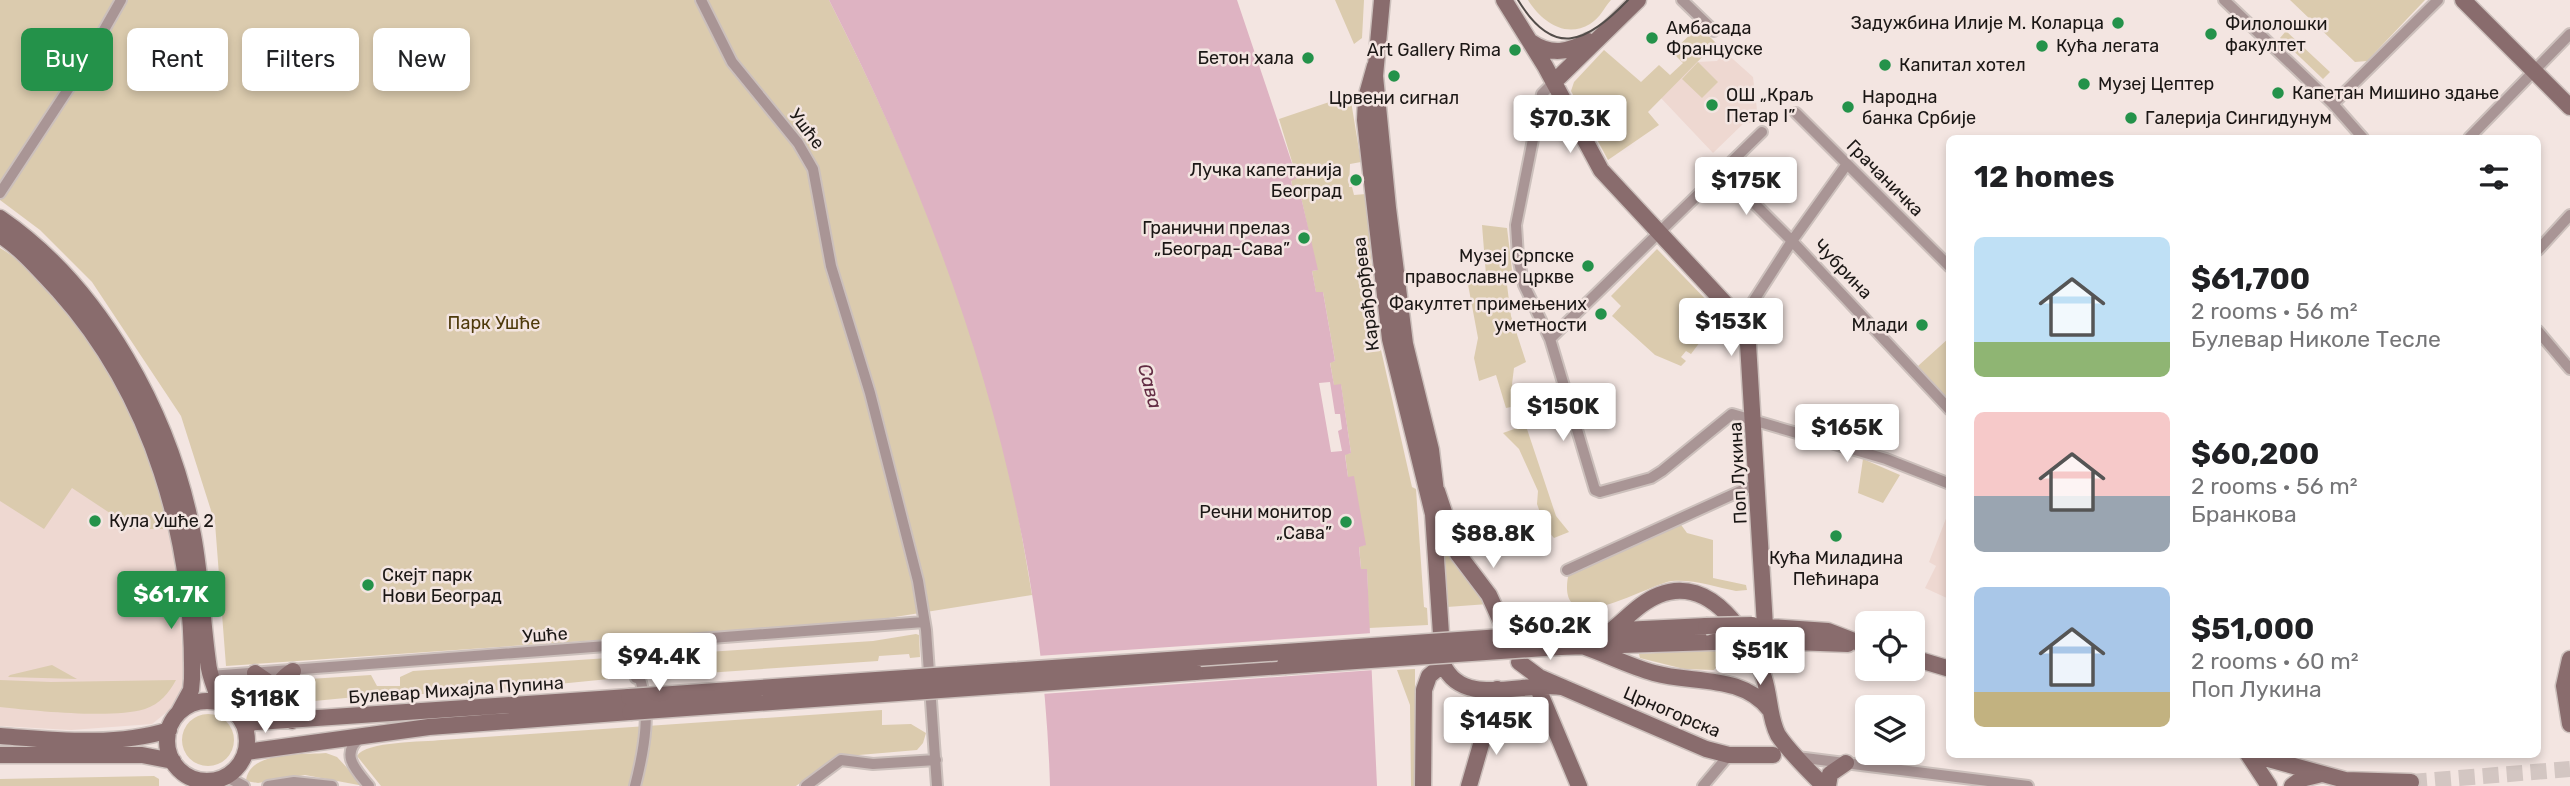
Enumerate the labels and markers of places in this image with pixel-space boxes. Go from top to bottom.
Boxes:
place label: Задужбина Илије М. Коларца [1851,12,2104,34]
place label: Филолошки факултет [2225,13,2328,56]
marker: Задужбина Илије М. Коларца [2110,15,2126,31]
place label: Амбасада Француске [1666,17,1763,60]
marker: Филолошки факултет [2203,26,2219,42]
marker: Амбасада Француске [1644,30,1660,46]
place label: Кућа легата [2056,35,2159,57]
marker: Кућа легата [2034,38,2050,54]
place label: Art Gallery Rima [1367,39,1501,61]
marker: Art Gallery Rima [1507,42,1523,58]
place label: Бетон хала [1197,47,1294,69]
marker: Бетон хала [1300,50,1316,66]
place label: Капитал хотел [1899,54,2026,76]
marker: Капитал хотел [1877,57,1893,73]
marker: Црвени сигнал [1386,68,1402,84]
place label: Музеј Цептер [2098,73,2214,95]
marker: Музеј Цептер [2076,76,2092,92]
place label: Капетан Мишино здање [2292,82,2499,104]
place label: ОШ „Краљ Петар I” [1726,84,1813,127]
marker: Капетан Мишино здање [2270,85,2286,101]
place label: Народна банка Србије [1862,86,1976,129]
place label: Црвени сигнал [1329,87,1459,109]
pin: $70.3K [1513,96,1627,155]
marker: ОШ „Краљ Петар I” [1704,97,1720,113]
marker: Народна банка Србије [1840,99,1856,115]
place label: Галерија Сингидунум [2145,107,2332,129]
marker: Галерија Сингидунум [2123,110,2139,126]
pin: $175K [1697,158,1795,217]
place label: Лучка капетанија Београд [1190,159,1342,202]
marker: Лучка капетанија Београд [1348,172,1364,188]
place label: Гранични прелаз „Београд-Сава” [1142,217,1290,260]
marker: Гранични прелаз „Београд-Сава” [1296,230,1312,246]
place label: Музеј Српске православне цркве [1405,245,1574,288]
marker: Музеј Српске православне цркве [1580,258,1596,274]
place label: Факултет примењених уметности [1389,293,1587,336]
pin: $153K [1682,298,1780,358]
marker: Факултет примењених уметности [1593,306,1609,322]
place label: Млади [1852,314,1908,336]
marker: Млади [1914,317,1930,333]
pin: $150K [1514,384,1612,443]
pin: $165K [1798,405,1896,464]
place label: Речни монитор „Сава” [1199,501,1332,544]
place label: Кула Ушће 2 [109,510,214,532]
pin: $88.8K [1436,510,1550,570]
marker: Кула Ушће 2 [87,513,103,529]
marker: Речни монитор „Сава” [1338,514,1354,530]
marker: Кућа Миладина Пећинара [1828,528,1844,544]
place label: Кућа Миладина Пећинара [1769,547,1903,590]
place label: Скејт парк Нови Београд [382,564,502,607]
pin: $61.7K [114,572,228,631]
marker: Скејт парк Нови Београд [360,577,376,593]
pin: $60.2K [1493,602,1607,662]
pin: $51K [1719,628,1801,687]
pin: $94.4K [602,634,716,693]
pin: $118K [216,676,314,735]
pin: $145K [1447,698,1545,757]

